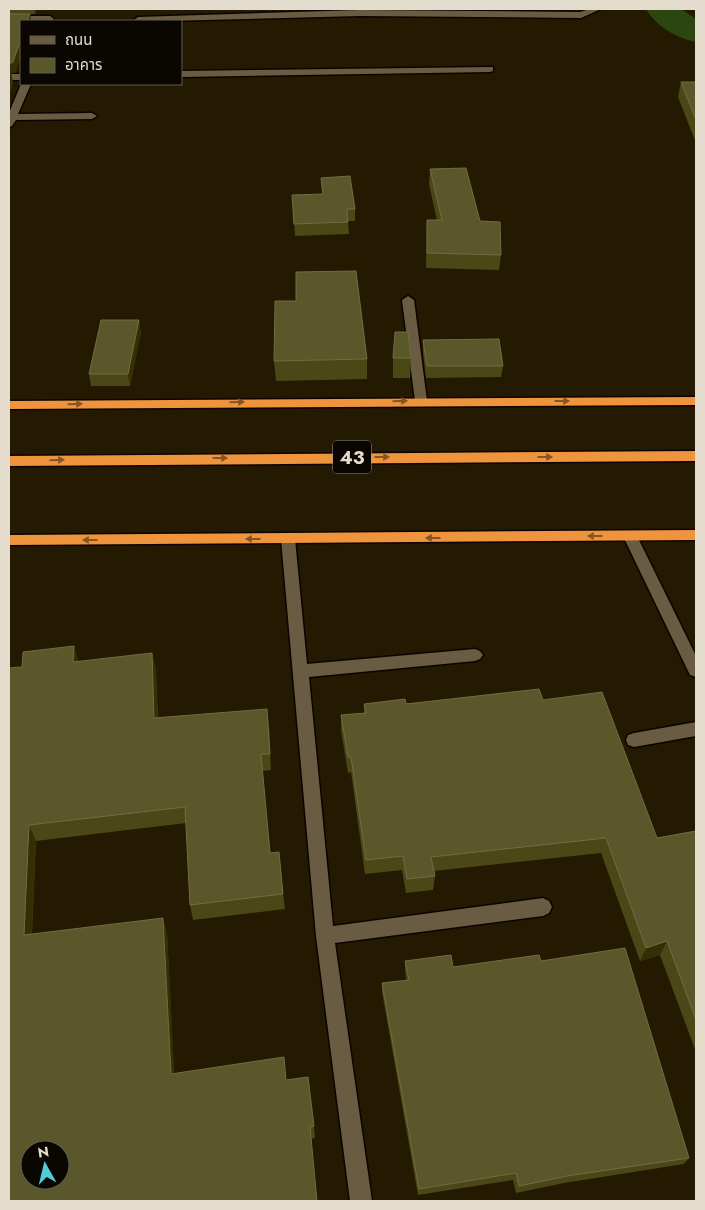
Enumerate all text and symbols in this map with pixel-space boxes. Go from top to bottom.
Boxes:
legend [20,20,182,85]
text: ถนน [65,29,92,51]
text: อาคาร [65,54,102,76]
one-way arrow [392,397,408,405]
one-way arrow [555,397,571,405]
one-way arrow [230,398,246,406]
one-way arrow [67,400,83,408]
road number: 43 [333,441,371,474]
one-way arrow [375,453,391,461]
one-way arrow [537,453,553,461]
one-way arrow [212,454,228,462]
one-way arrow [50,456,66,464]
one-way arrow [587,532,603,540]
one-way arrow [424,534,440,542]
one-way arrow [244,535,260,543]
one-way arrow [82,536,98,544]
north arrow [20,1140,70,1190]
text: N [36,1141,50,1163]

